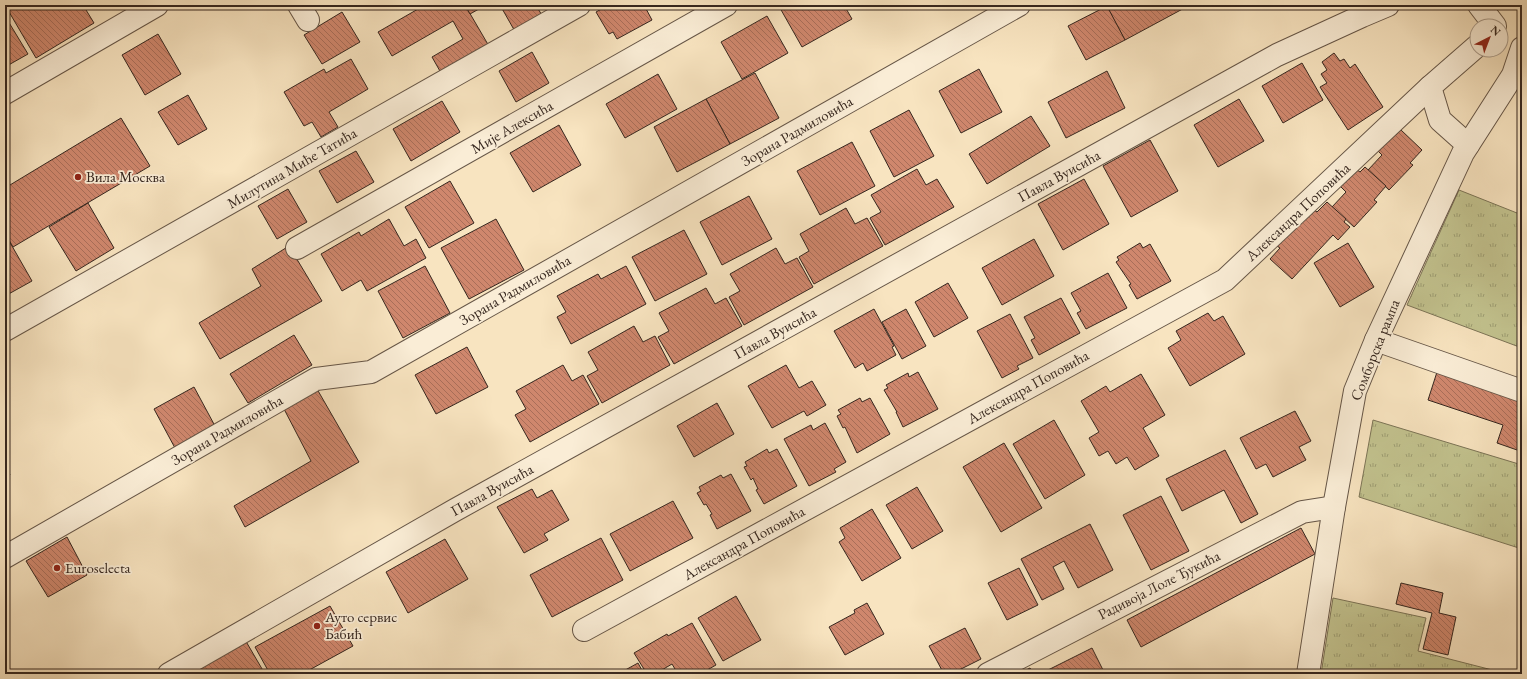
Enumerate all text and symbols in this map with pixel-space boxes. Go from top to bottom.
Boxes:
north arrow [1469,18,1509,58]
text: N [1488,22,1504,39]
street label: Зорана Радмиловића [738,91,856,170]
street label: Мије Алексића [467,95,556,158]
street label: Милутина Миће Татића [224,123,360,212]
street label: Павла Вуисића [1014,145,1103,206]
street label: Александра Поповића [1241,158,1354,266]
place label: Вила Москва [86,167,165,186]
marker: Вила Москва [73,172,83,182]
street label: Зорана Радмиловића [456,250,574,329]
street label: Сомборска рампа [1346,296,1404,403]
street label: Павла Вуисића [730,302,819,363]
street label: Александра Поповића [963,345,1092,428]
street label: Зорана Радмиловића [168,390,286,469]
street label: Павла Вуисића [447,459,536,520]
street label: Александра Поповића [679,501,808,584]
street label: Радивоја Лоле Ђукића [1094,546,1223,624]
place label: Euroselecta [65,558,131,577]
marker: Euroselecta [52,563,62,573]
place label: Ауто сервис Бабић [324,607,397,643]
marker: Ауто сервис Бабић [312,621,322,631]

